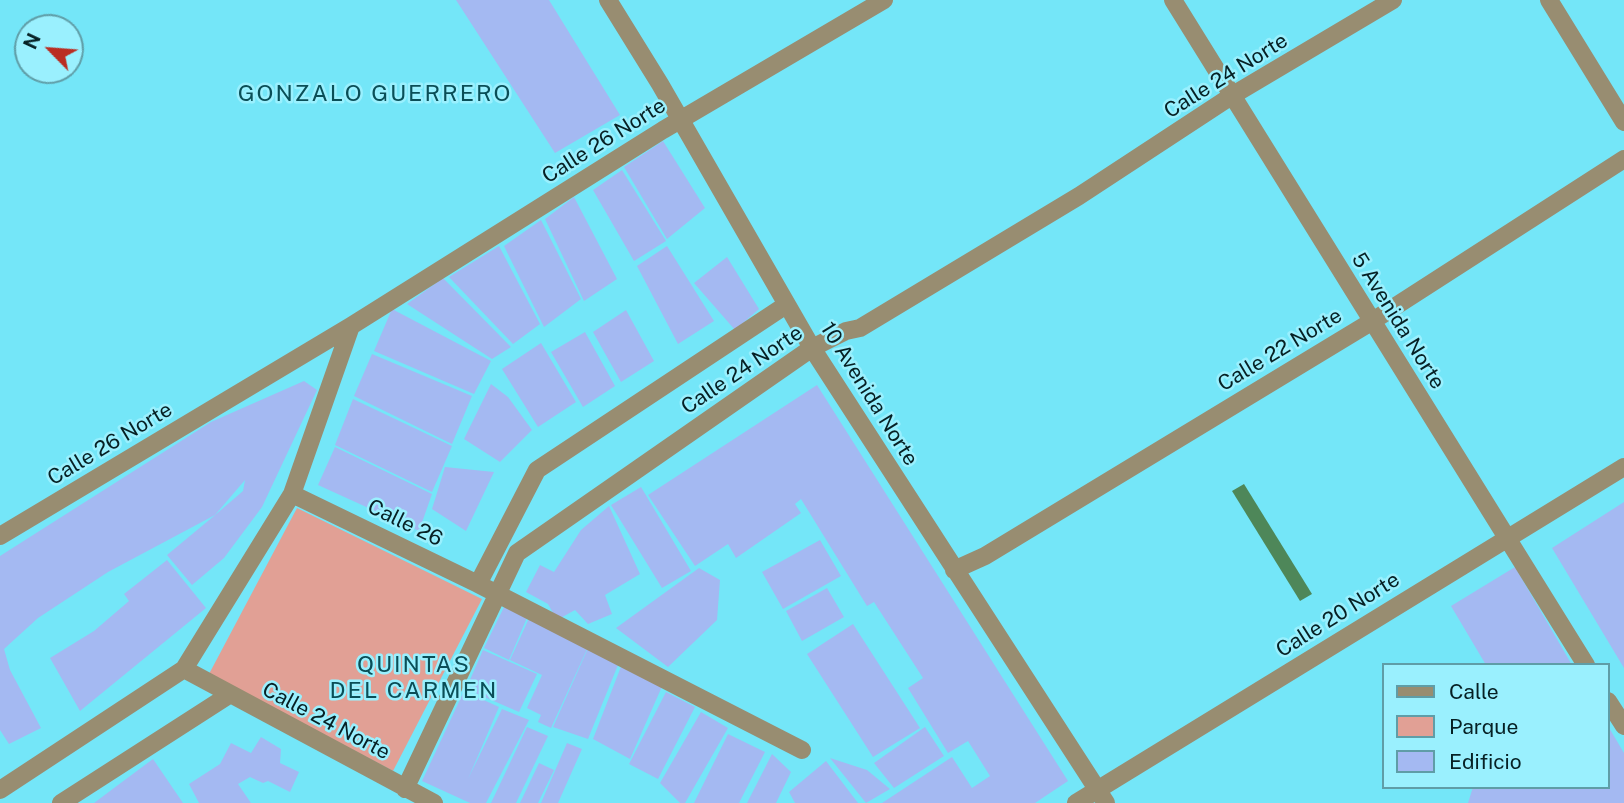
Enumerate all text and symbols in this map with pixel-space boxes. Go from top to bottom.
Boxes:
north arrow [14,14,84,84]
street label: Calle 24 Norte [1160,28,1292,124]
text: N [19,30,45,52]
district label: GONZALO GUERRERO [240,80,510,108]
street label: Calle 26 Norte [538,93,670,189]
street label: 5 Avenida Norte [1346,248,1450,394]
street label: Calle 22 Norte [1213,303,1347,397]
street label: 10 Avenida Norte [815,318,923,470]
street label: Calle 24 Norte [677,320,807,420]
street label: Calle 26 Norte [43,397,177,491]
street label: Calle 26 [363,494,447,552]
street label: Calle 20 Norte [1272,567,1404,663]
district label: QUINTAS DEL CARMEN [331,651,497,705]
legend [1382,663,1610,789]
street label: Calle 24 Norte [258,677,394,765]
text: Calle [1449,679,1499,704]
text: Parque [1449,714,1518,739]
text: Edificio [1449,749,1522,774]

